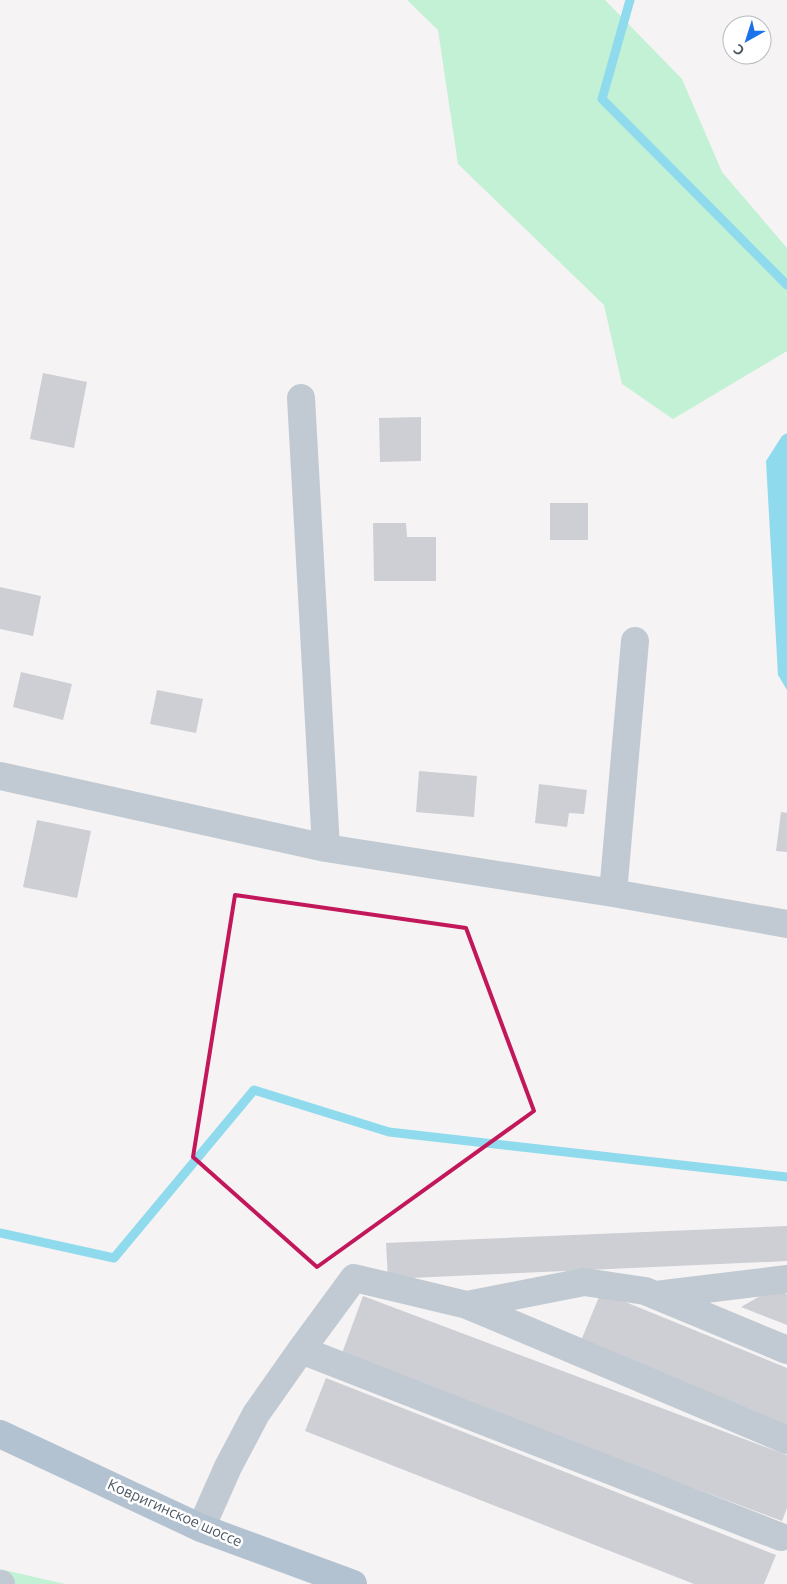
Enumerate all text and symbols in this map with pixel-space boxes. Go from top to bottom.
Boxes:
north arrow [722,15,772,65]
text: С [730,41,747,59]
street label: Ковригинское шоссе [105,1475,245,1550]

